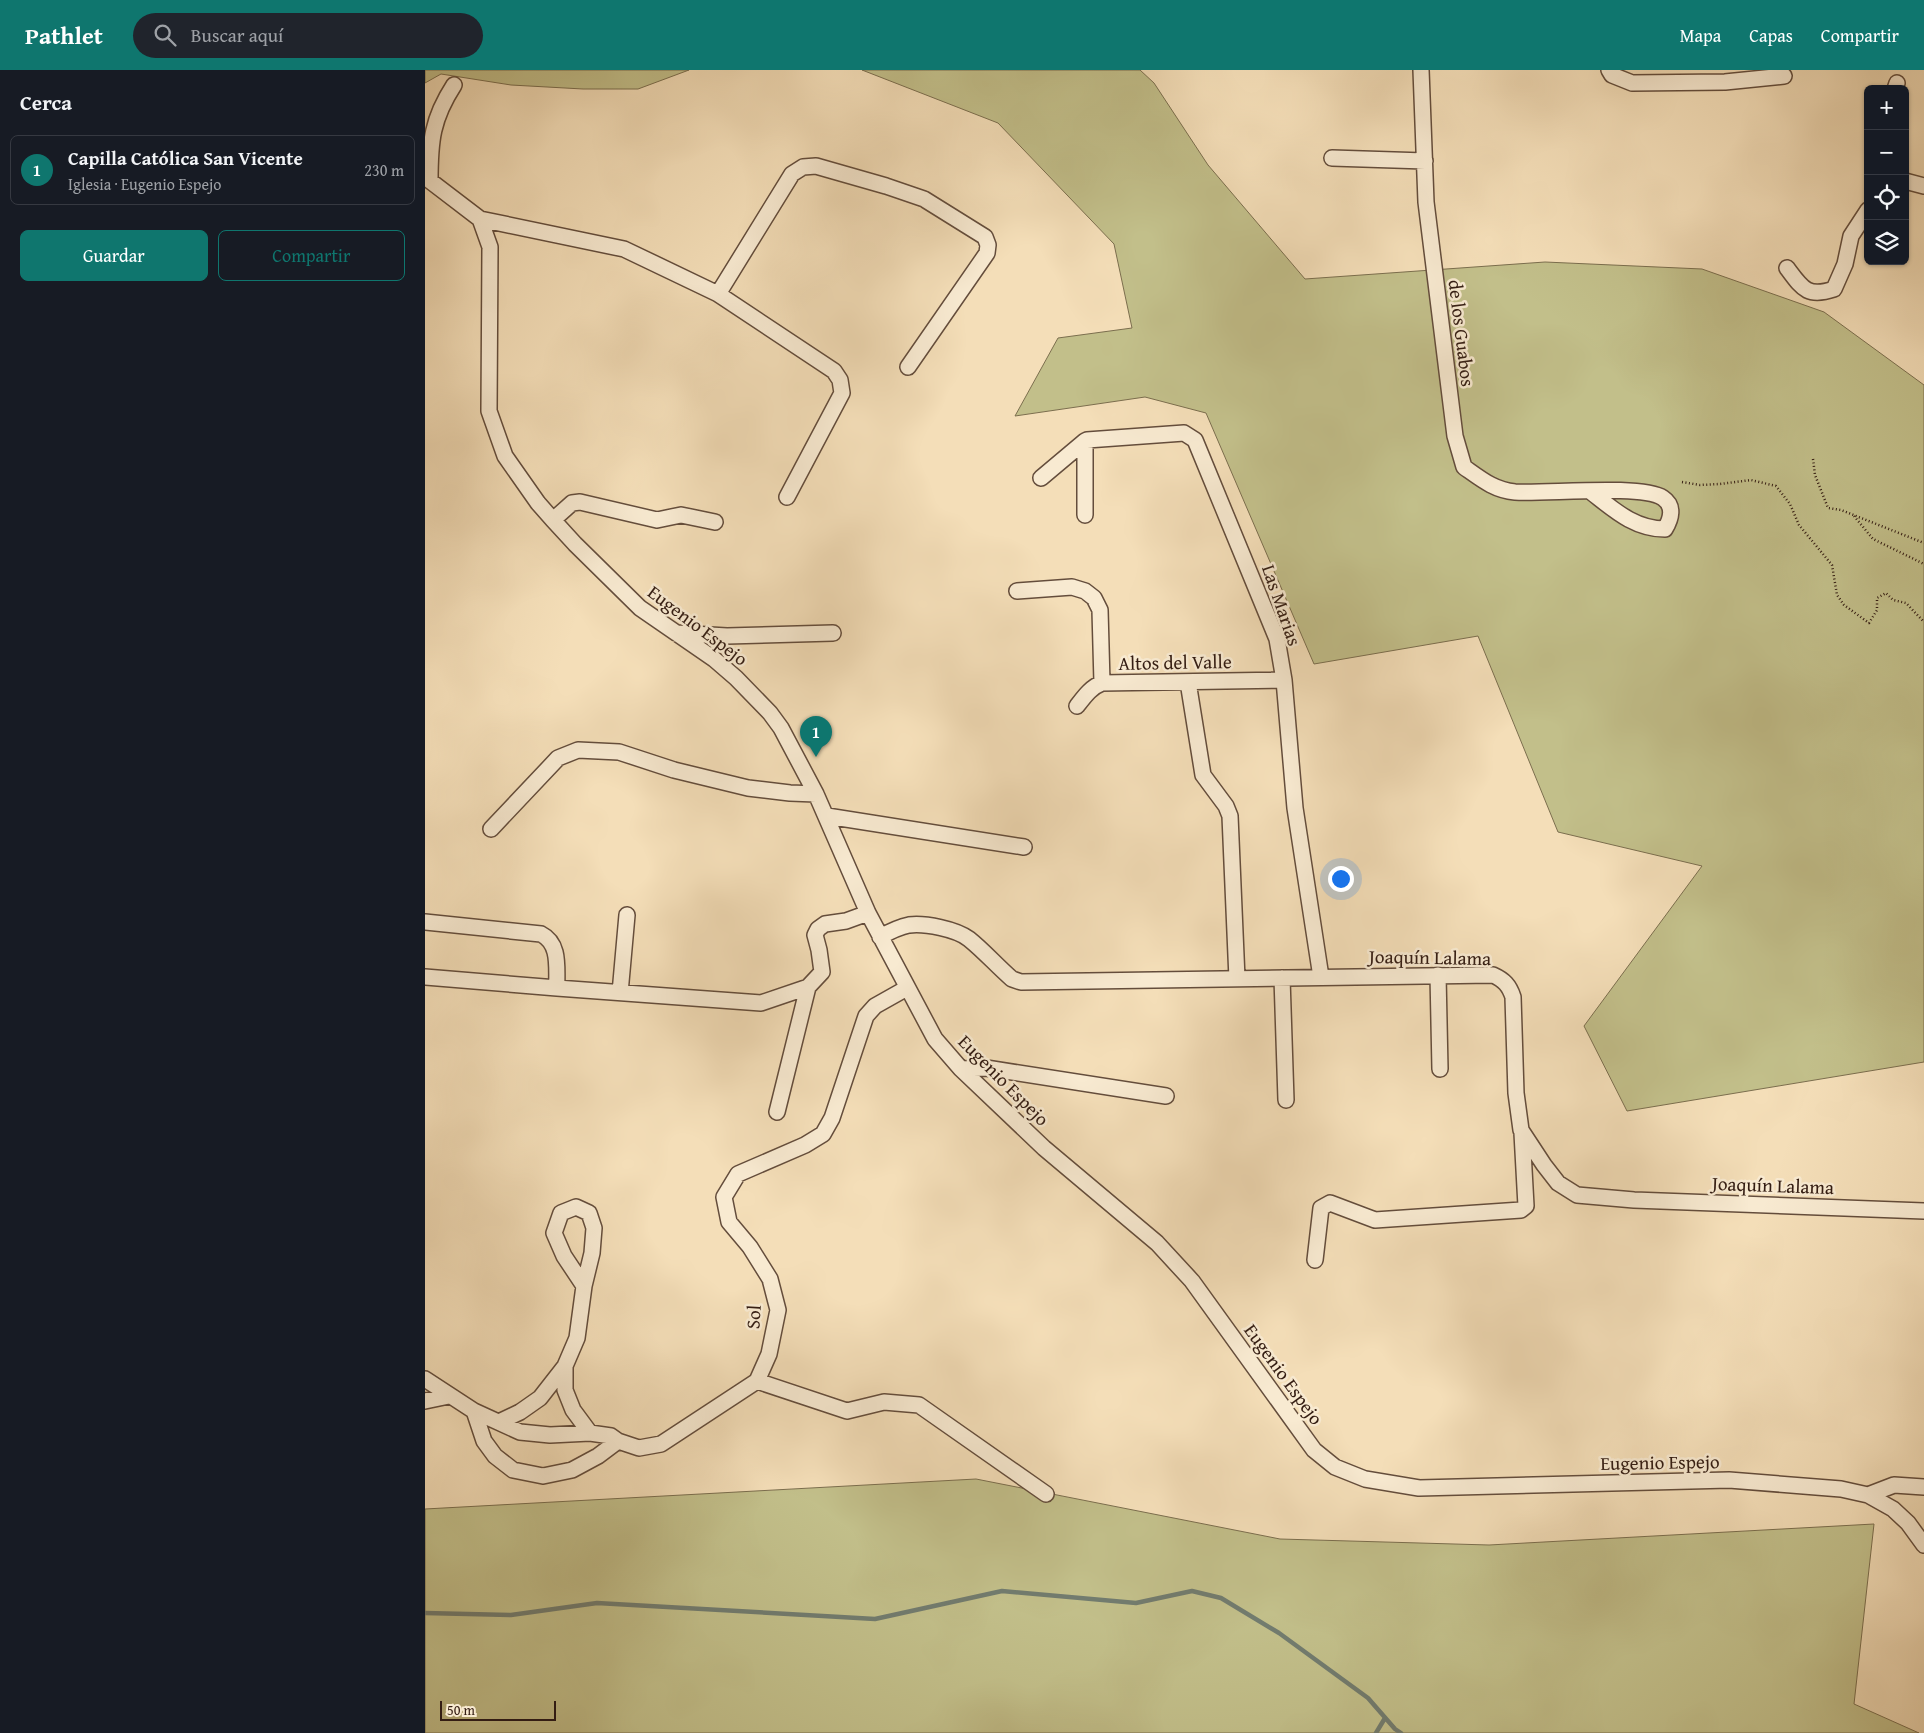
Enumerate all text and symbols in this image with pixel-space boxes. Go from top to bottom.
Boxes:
search box [133,13,483,58]
text: Pathlet [25,18,103,53]
icon: search [151,21,179,49]
text: Buscar aquí [191,21,283,49]
text: Mapa [1680,22,1721,49]
text: Capas [1749,22,1793,49]
text: Compartir [1821,22,1899,49]
map controls [1864,85,1909,265]
button: + [1864,85,1909,130]
text: Cerca [20,87,72,118]
button: − [1864,130,1909,175]
text: Capilla Católica San Vicente [68,144,303,172]
text: 1 [33,158,41,182]
text: 230 m [364,158,404,182]
text: Iglesia · Eugenio Espejo [68,172,221,196]
button: locate [1864,175,1909,220]
button: layers [1864,220,1909,265]
button: Guardar [20,230,208,281]
button: Compartir [218,230,405,281]
street label: de los Guabos [1442,278,1482,388]
street label: Las Marias [1255,561,1309,649]
street label: Eugenio Espejo [642,578,754,672]
street label: Altos del Valle [1118,647,1232,677]
pin: 1 [800,716,832,757]
your location [1328,866,1354,892]
street label: Joaquín Lalama [1367,942,1491,972]
street label: Eugenio Espejo [952,1028,1056,1132]
street label: Joaquín Lalama [1709,1169,1835,1201]
street label: Sol [738,1304,768,1330]
street label: Eugenio Espejo [1238,1318,1330,1430]
street label: Eugenio Espejo [1600,1447,1720,1477]
scale bar [440,1698,556,1721]
text: 50 m [447,1700,475,1720]

